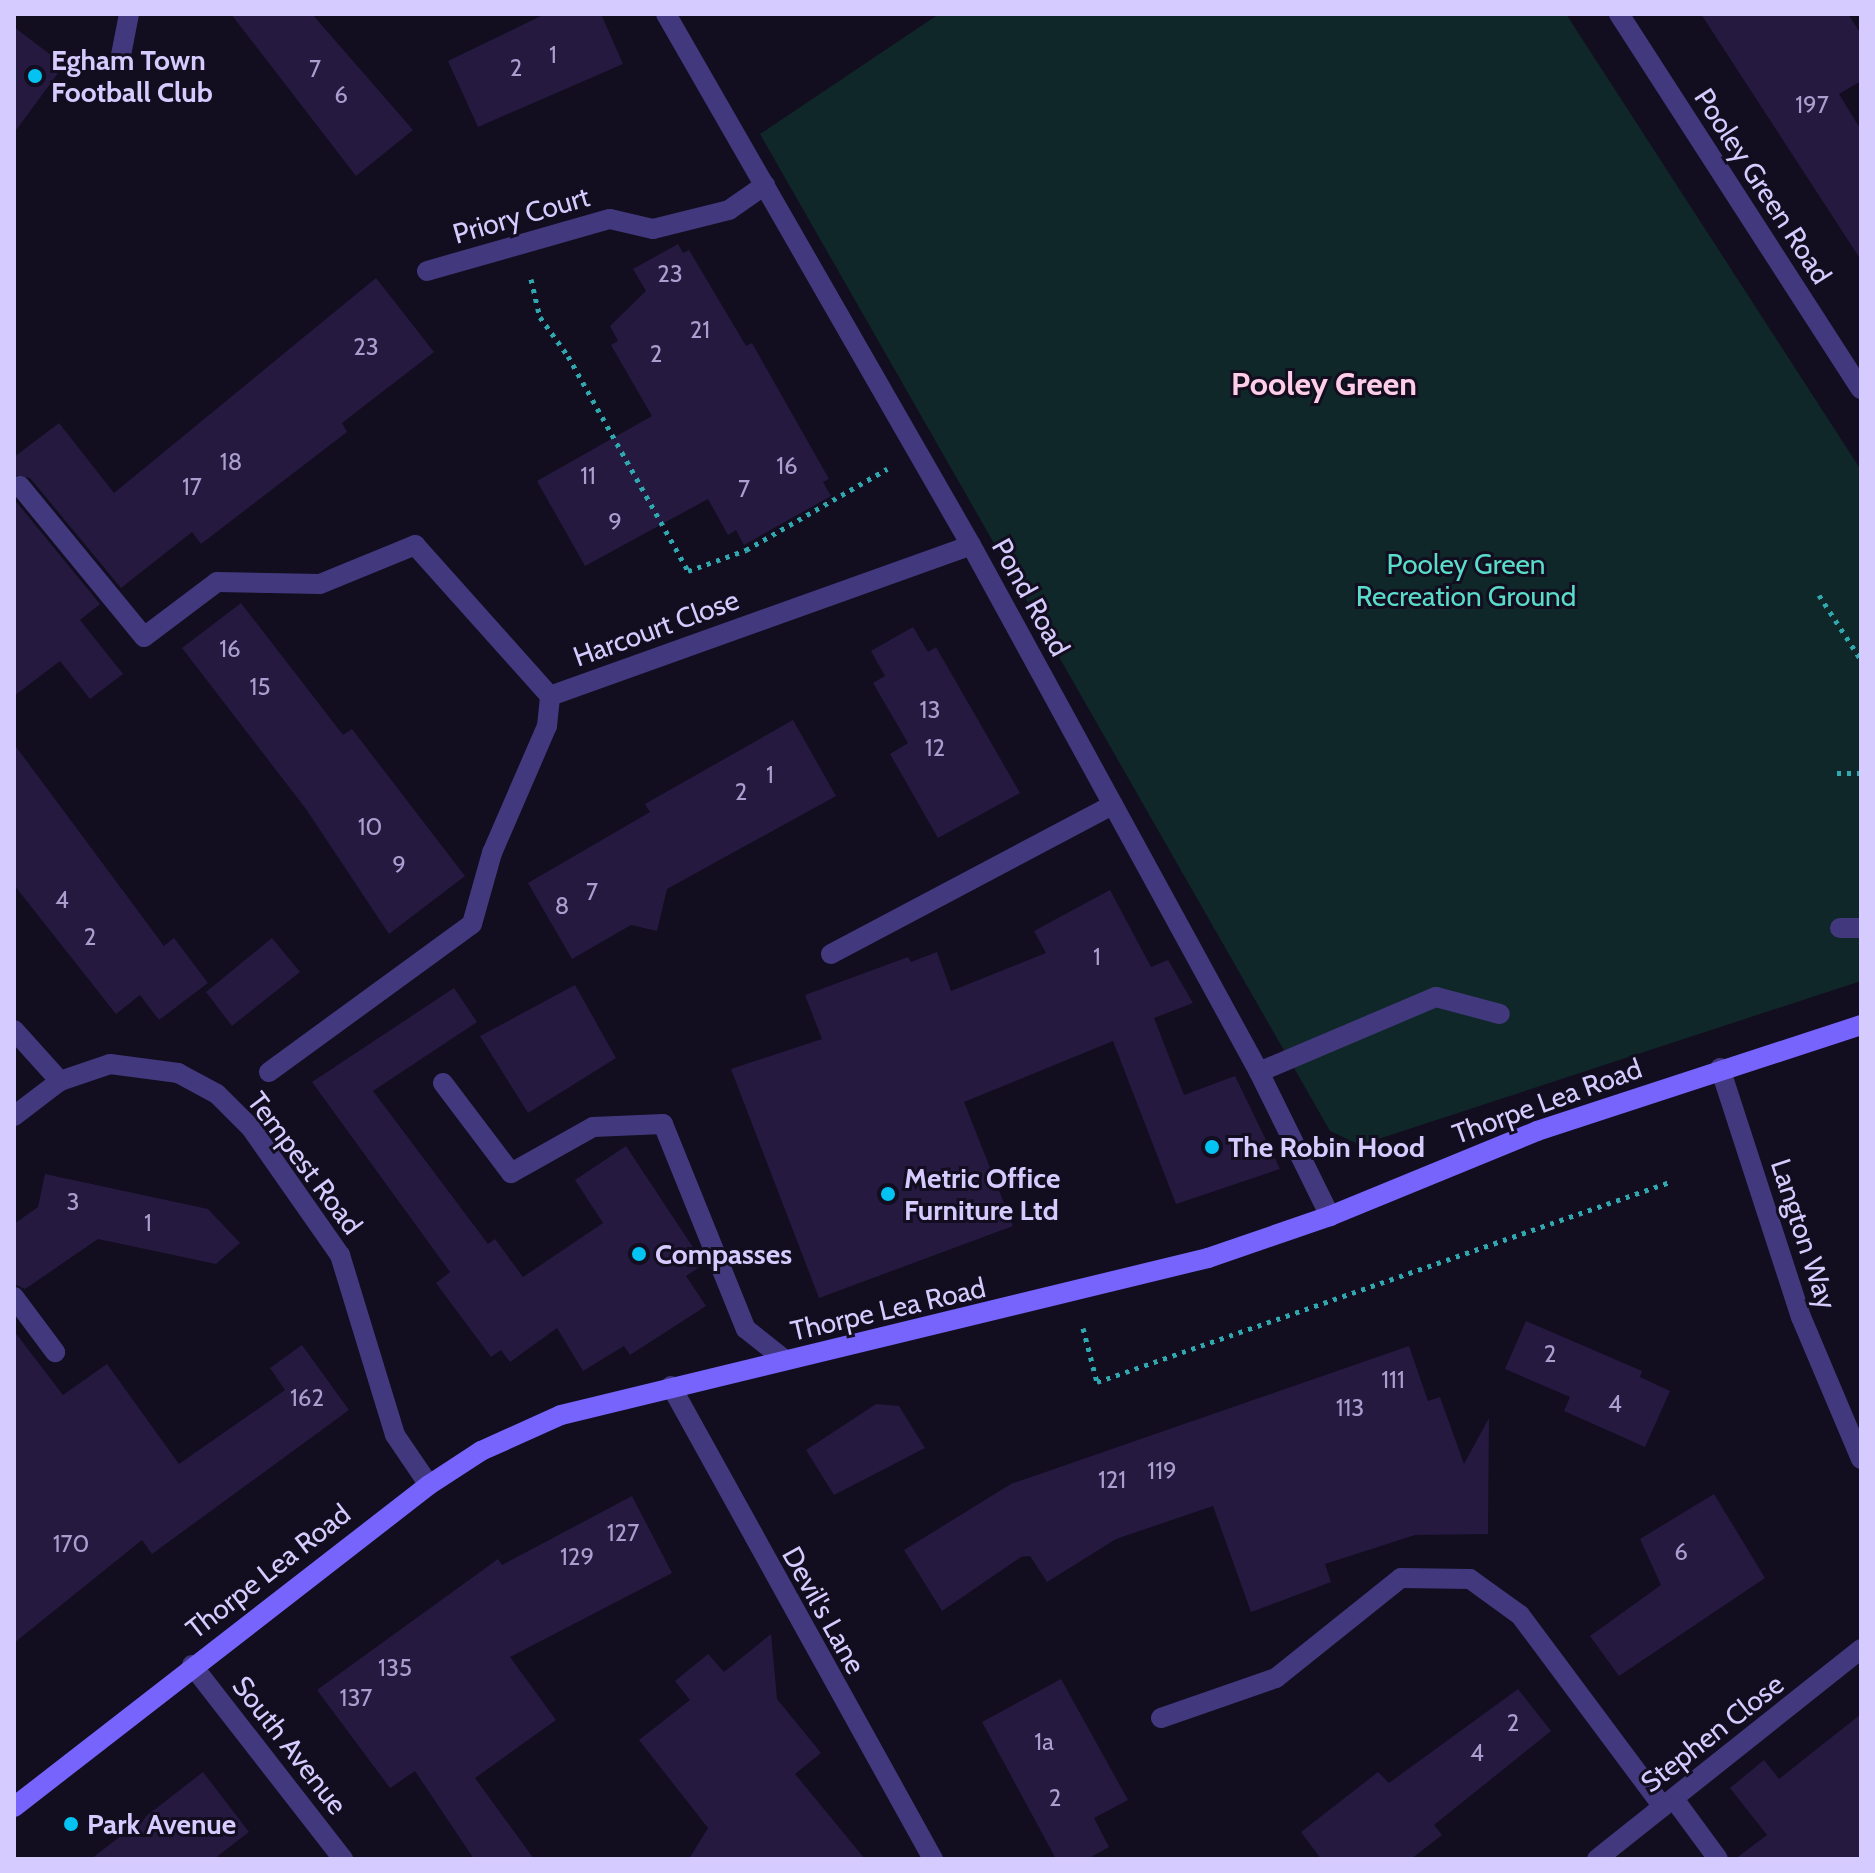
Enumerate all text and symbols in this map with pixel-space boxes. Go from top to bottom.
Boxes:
house number: 1 [549,41,557,69]
place label: Egham Town Football Club [51,43,213,109]
house number: 2 [510,54,522,82]
house number: 7 [309,55,321,83]
marker: Egham Town Football Club [26,67,44,85]
house number: 6 [334,81,348,109]
street label: Pooley Green Road [1687,82,1839,290]
house number: 197 [1795,91,1829,119]
street label: Priory Court [449,179,593,251]
house number: 23 [657,260,683,288]
house number: 21 [690,316,710,344]
house number: 23 [353,333,379,361]
house number: 2 [650,340,662,368]
district label: Pooley Green [1231,365,1417,403]
house number: 18 [220,448,242,476]
house number: 16 [776,452,798,480]
house number: 11 [580,462,596,490]
house number: 17 [182,473,202,501]
house number: 7 [738,475,750,503]
house number: 9 [608,508,622,536]
street label: Pond Road [985,532,1077,662]
park label: Pooley Green Recreation Ground [1356,547,1576,613]
street label: Harcourt Close [569,583,743,673]
house number: 16 [219,635,241,663]
house number: 15 [250,673,270,701]
house number: 13 [920,696,940,724]
house number: 12 [925,734,945,762]
house number: 1 [766,761,774,789]
house number: 2 [735,778,747,806]
house number: 10 [358,813,382,841]
house number: 9 [392,851,406,879]
house number: 7 [586,878,598,906]
house number: 4 [55,886,69,914]
house number: 8 [555,892,569,920]
house number: 2 [84,923,96,951]
house number: 1 [1093,943,1101,971]
street label: Thorpe Lea Road [1448,1051,1646,1151]
street label: Tempest Road [241,1085,369,1241]
place label: The Robin Hood [1228,1130,1425,1164]
marker: The Robin Hood [1203,1138,1221,1156]
street label: Langton Way [1764,1155,1844,1313]
place label: Metric Office Furniture Ltd [904,1161,1060,1227]
marker: Metric Office Furniture Ltd [879,1185,897,1203]
house number: 3 [67,1188,79,1216]
house number: 1 [144,1209,152,1237]
place label: Compasses [655,1237,792,1271]
marker: Compasses [630,1245,648,1263]
street label: Thorpe Lea Road [787,1270,989,1348]
house number: 2 [1544,1340,1556,1368]
house number: 111 [1381,1366,1405,1394]
house number: 162 [290,1384,324,1412]
house number: 4 [1608,1390,1622,1418]
house number: 113 [1336,1394,1364,1422]
house number: 119 [1147,1457,1177,1485]
house number: 121 [1098,1466,1126,1494]
street label: Thorpe Lea Road [179,1497,357,1645]
house number: 127 [607,1519,639,1547]
house number: 170 [53,1530,89,1558]
house number: 6 [1674,1538,1688,1566]
street label: Devil's Lane [775,1540,873,1680]
house number: 129 [560,1543,594,1571]
house number: 135 [378,1654,412,1682]
street label: Stephen Close [1634,1667,1790,1799]
street label: South Avenue [226,1669,354,1821]
house number: 137 [340,1684,372,1712]
house number: 2 [1507,1709,1519,1737]
house number: 1a [1034,1728,1054,1756]
house number: 4 [1470,1739,1484,1767]
house number: 2 [1049,1784,1061,1812]
place label: Park Avenue [87,1807,236,1841]
marker: Park Avenue [62,1815,80,1833]

